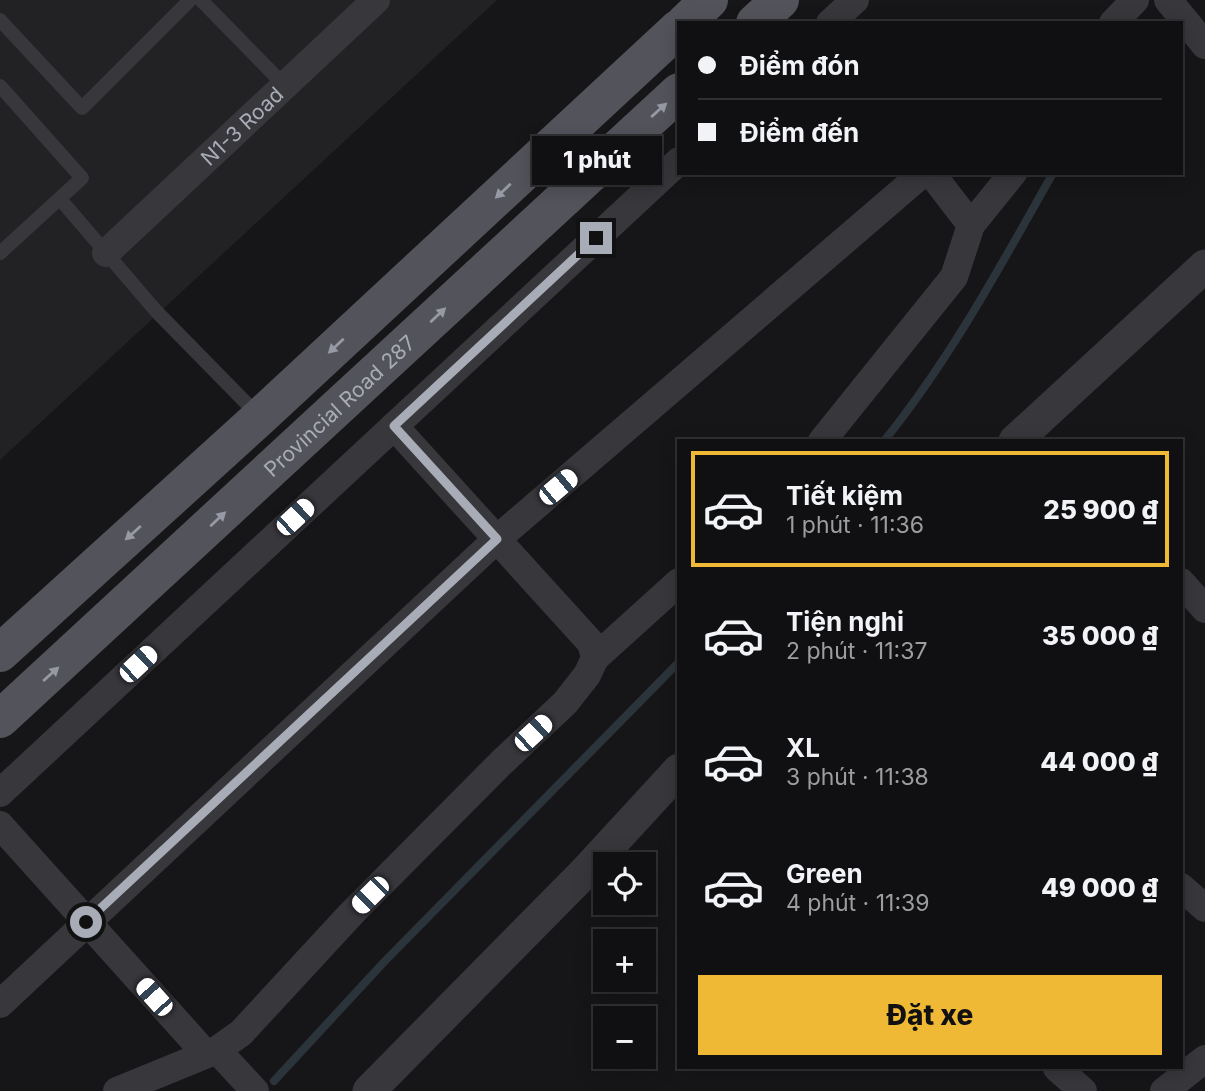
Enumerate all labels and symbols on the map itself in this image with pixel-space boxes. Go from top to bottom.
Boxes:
street label: N1-3 Road [195,81,288,170]
one-way arrow [650,102,668,118]
callout: 1 phút [531,136,661,186]
one-way arrow [495,183,512,199]
route end [580,222,612,254]
one-way arrow [429,307,446,323]
street label: Provincial Road 287 [259,330,420,481]
one-way arrow [327,338,345,354]
car [536,465,581,509]
car [273,495,318,539]
one-way arrow [209,512,226,528]
one-way arrow [124,525,142,541]
car [116,642,161,686]
one-way arrow [42,666,59,682]
car [511,711,556,755]
car [348,873,393,917]
route start [70,906,102,938]
car [133,974,176,1020]

